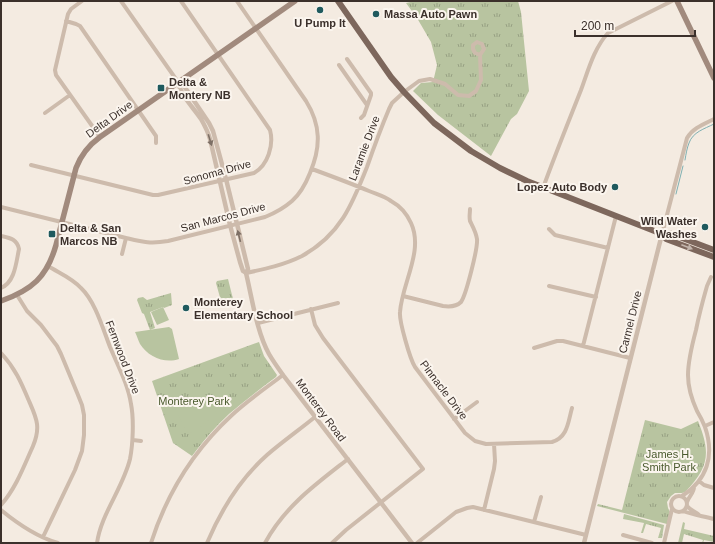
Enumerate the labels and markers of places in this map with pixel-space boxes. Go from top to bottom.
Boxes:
marker: U Pump It [315,5,325,15]
place label: Massa Auto Pawn [384,8,477,20]
marker: Massa Auto Pawn [371,9,381,19]
place label: U Pump It [294,17,346,29]
place label: Delta & Montery NB [169,76,231,101]
marker: Delta & Montery NB [156,83,166,93]
place label: Lopez Auto Body [517,181,608,193]
marker: Lopez Auto Body [610,182,620,192]
place label: Wild Water Washes [641,215,698,240]
place label: Delta & San Marcos NB [60,222,121,247]
marker: Wild Water Washes [700,222,710,232]
marker: Delta & San Marcos NB [47,229,57,239]
place label: Monterey Elementary School [194,296,293,321]
marker: Monterey Elementary School [181,303,191,313]

